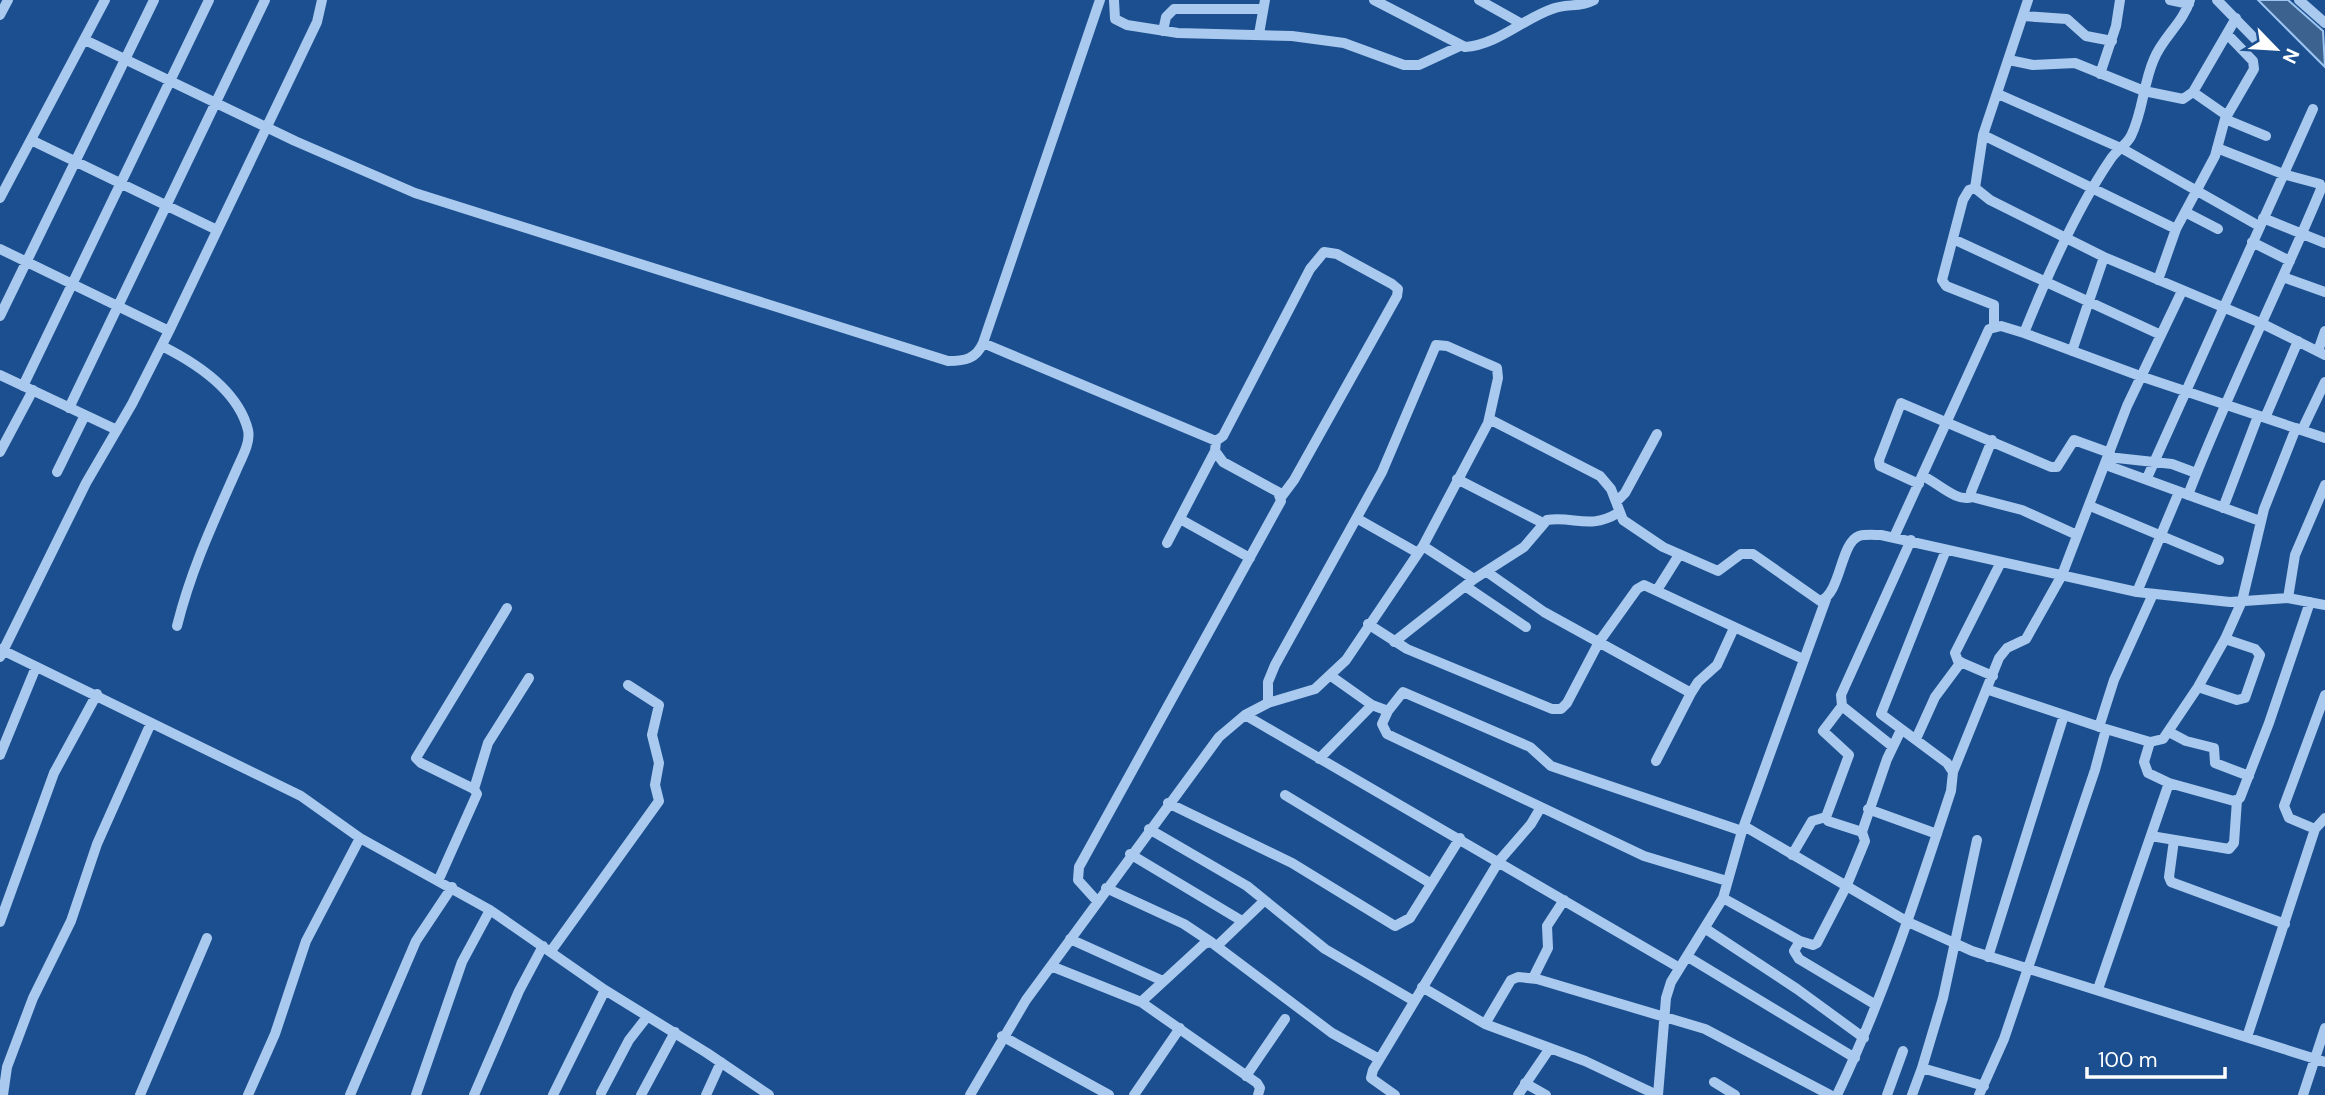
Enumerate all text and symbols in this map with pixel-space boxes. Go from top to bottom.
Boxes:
north arrow [2241,14,2311,84]
text: N [2277,44,2305,68]
scale bar [2087,1036,2225,1080]
text: 100 m [2098,1046,2158,1074]

